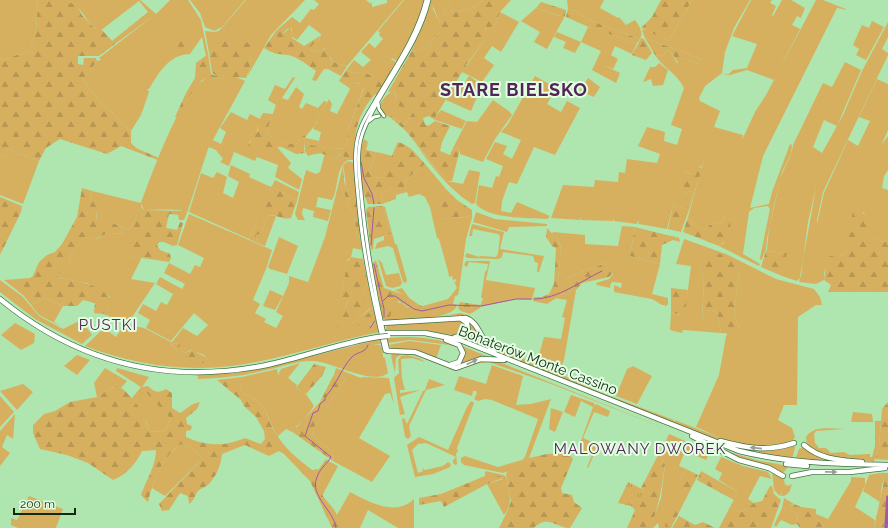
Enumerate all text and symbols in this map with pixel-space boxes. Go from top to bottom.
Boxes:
district label: STARE BIELSKO [440,79,588,100]
district label: PUSTKI [79,316,137,334]
street label: Bohaterów Monte Cassino [456,322,620,398]
one-way arrow [466,359,477,365]
district label: MALOWANY DWOREK [554,440,726,458]
one-way arrow [750,445,762,452]
one-way arrow [825,469,838,475]
scale bar [14,490,75,516]
text: 200 m [20,497,55,511]

